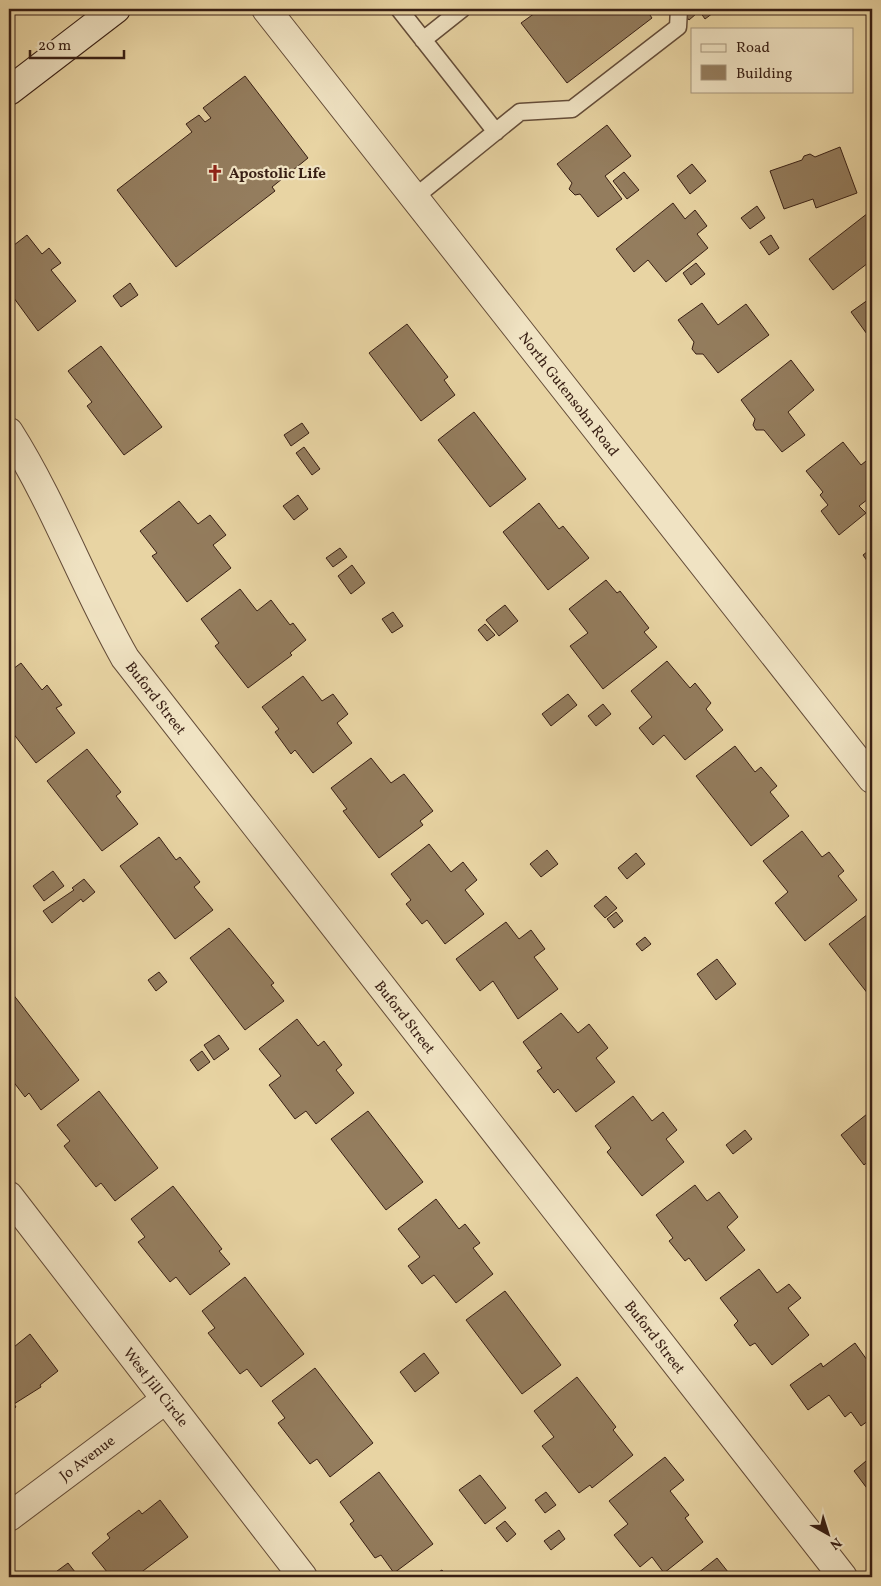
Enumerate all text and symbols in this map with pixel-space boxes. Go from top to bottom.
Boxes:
scale bar [30,28,124,60]
legend [691,28,854,92]
text: 20 m [38,36,71,57]
text: Road [736,38,770,59]
text: Building [736,64,793,85]
church icon: Apostolic Life [205,163,225,183]
place label: Apostolic Life [229,164,326,185]
street label: North Gutensohn Road [513,328,623,461]
street label: Buford Street [119,658,190,740]
street label: Buford Street [368,977,439,1059]
street label: Buford Street [618,1297,689,1379]
street label: West Jill Circle [117,1344,193,1432]
street label: Jo Avenue [56,1431,120,1487]
north arrow [804,1508,854,1558]
text: N [825,1532,845,1554]

